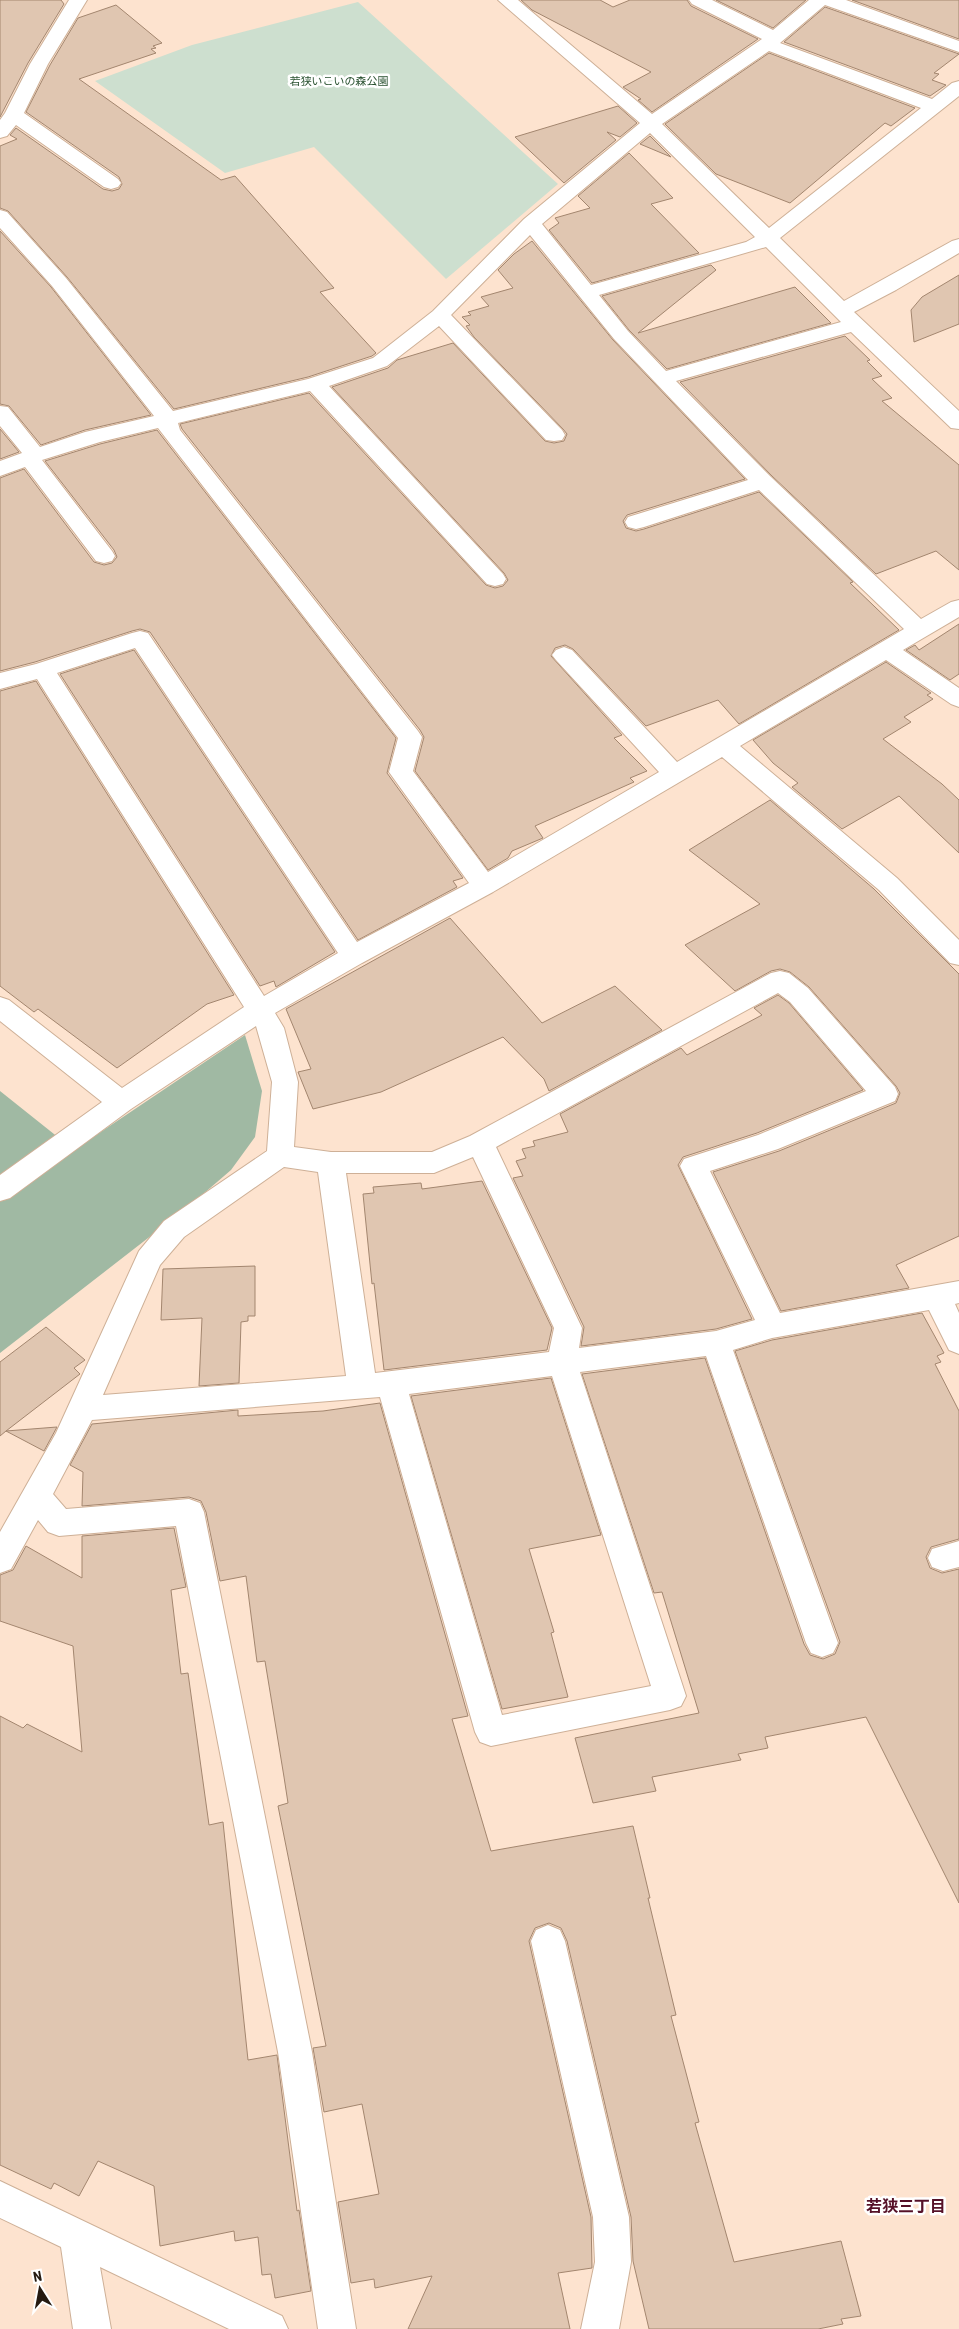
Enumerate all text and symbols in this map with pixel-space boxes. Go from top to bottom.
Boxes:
park label: 若狭いこいの森公園 [290,75,389,88]
district label: 若狭三丁目 [866,2197,946,2216]
north arrow [15,2264,65,2314]
text: N [32,2268,43,2285]

